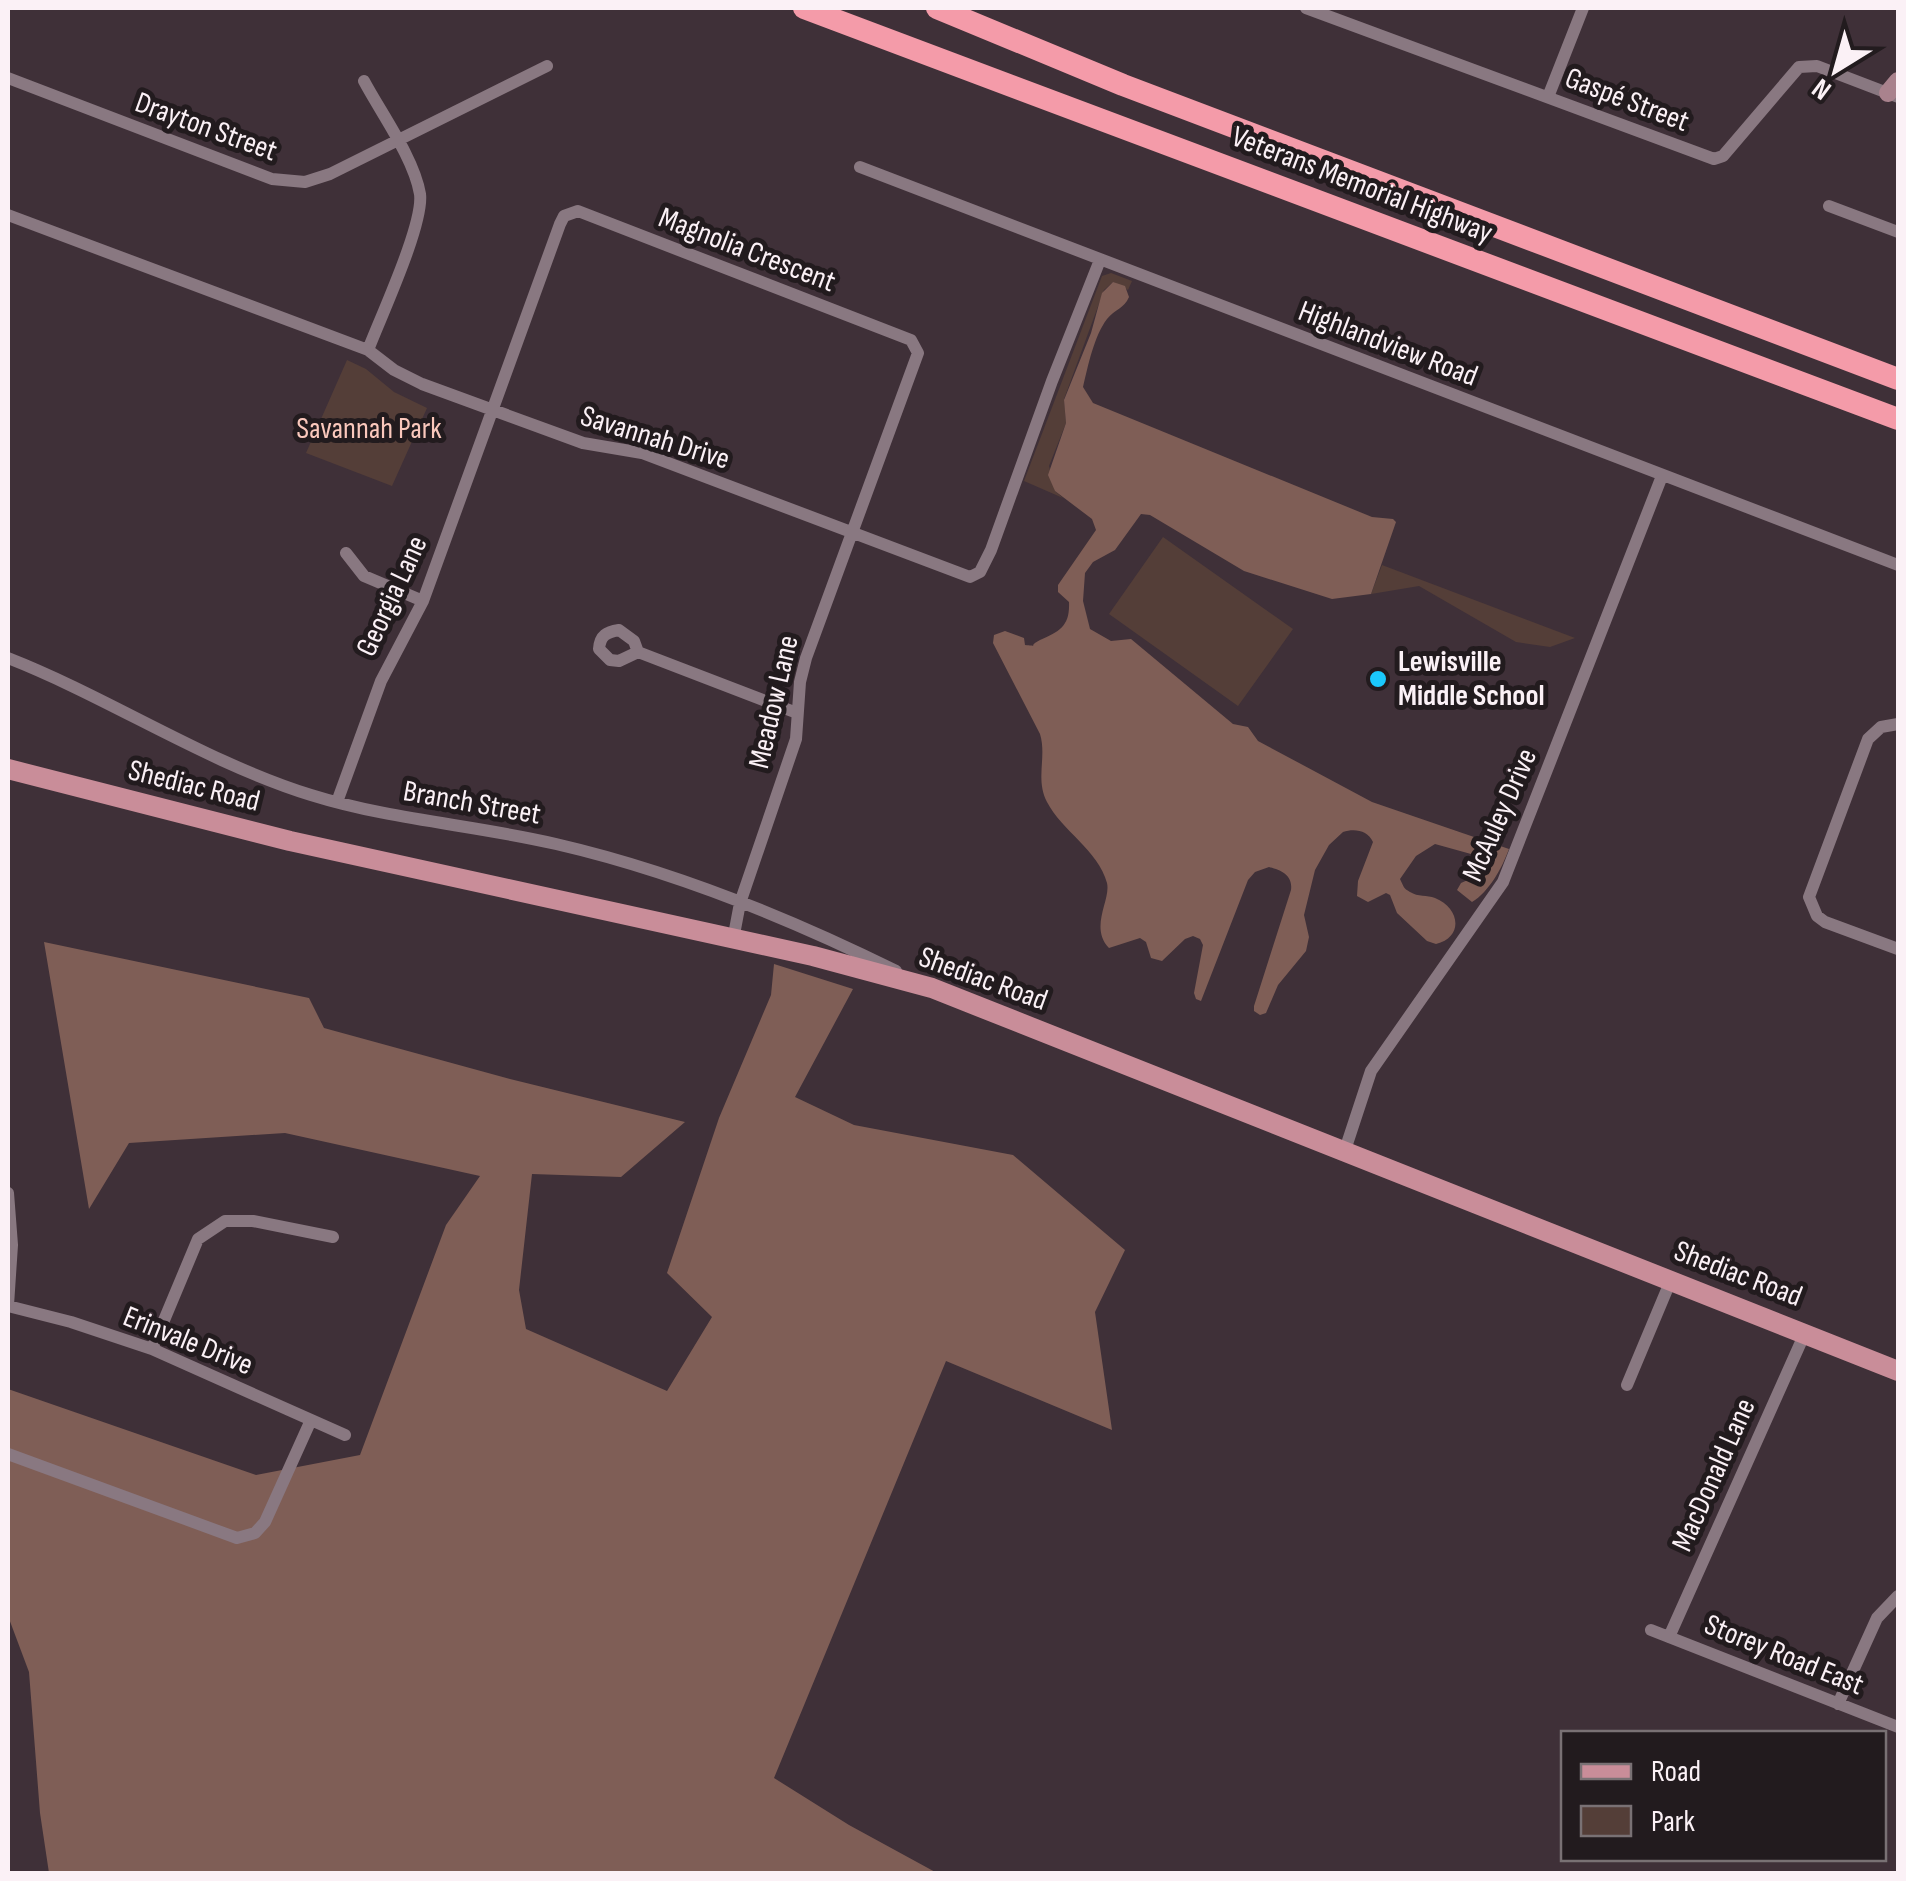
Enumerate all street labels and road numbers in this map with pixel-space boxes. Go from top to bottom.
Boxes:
street label: Gaspé Street [1560,60,1694,140]
street label: Drayton Street [130,85,282,169]
street label: Veterans Memorial Highway [1227,119,1498,251]
street label: Magnolia Crescent [654,200,840,300]
street label: Highlandview Road [1293,293,1483,395]
street label: Savannah Drive [576,398,734,478]
street label: Georgia Lane [348,530,436,662]
street label: Meadow Lane [741,632,807,772]
street label: McAuley Drive [1455,743,1545,887]
street label: Shediac Road [125,752,263,820]
street label: Branch Street [401,773,543,833]
street label: Shediac Road [914,939,1052,1019]
street label: Shediac Road [1669,1233,1807,1315]
street label: Erinvale Drive [118,1299,258,1383]
street label: MacDonald Lane [1664,1393,1764,1557]
street label: Storey Road East [1699,1607,1869,1703]

